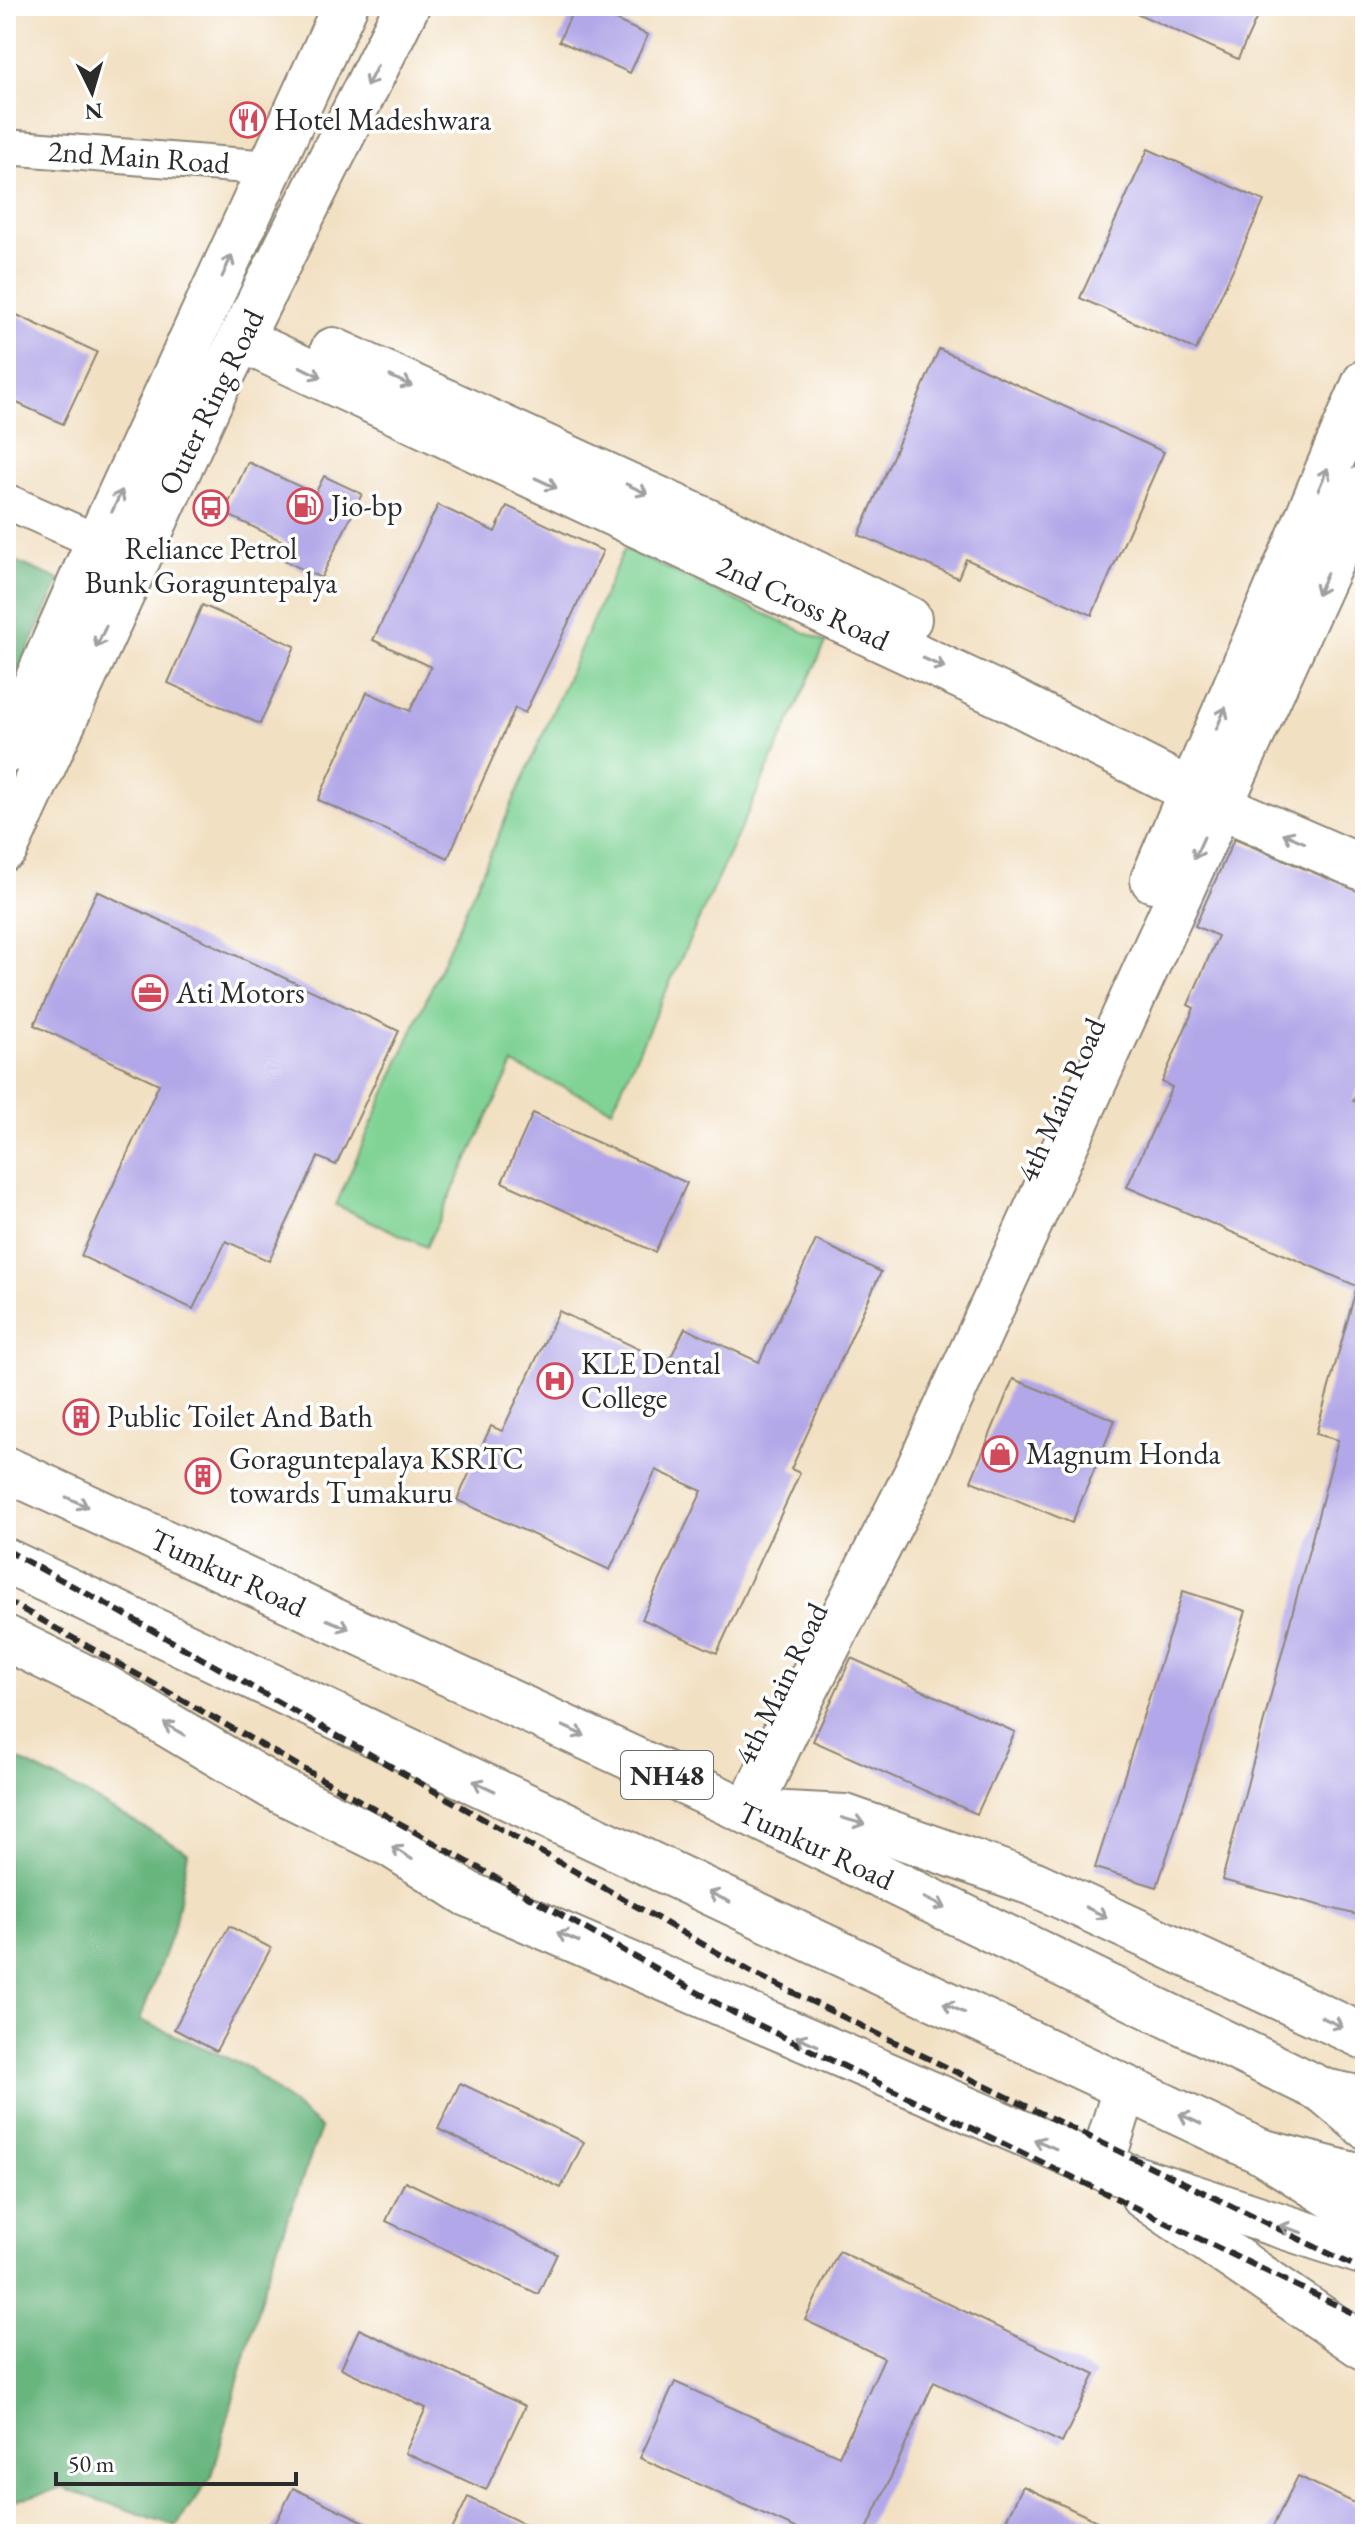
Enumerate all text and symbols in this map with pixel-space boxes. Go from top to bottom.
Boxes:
north arrow [52,52,132,132]
one-way arrow [364,63,379,87]
text: N [83,96,104,127]
place label: Hotel Madeshwara [274,100,491,139]
restaurant icon: Hotel Madeshwara [229,101,267,139]
street label: 2nd Main Road [47,131,232,182]
one-way arrow [221,254,236,278]
street label: Outer Ring Road [149,302,273,501]
one-way arrow [298,365,322,380]
one-way arrow [388,374,412,389]
one-way arrow [1316,467,1331,492]
one-way arrow [534,476,558,491]
one-way arrow [625,482,649,497]
place label: Jio-bp [328,486,403,525]
fuel station icon: Jio-bp [286,487,324,525]
one-way arrow [110,489,125,513]
bus stop icon: Reliance Petrol Bunk Goraguntepalya [192,489,230,527]
place label: Reliance Petrol Bunk Goraguntepalya [85,529,337,602]
street label: 2nd Cross Road [711,546,896,660]
one-way arrow [1314,572,1329,596]
one-way arrow [92,625,107,649]
one-way arrow [922,656,946,671]
one-way arrow [1214,707,1229,731]
one-way arrow [1282,829,1306,844]
one-way arrow [1190,835,1205,860]
place label: Ati Motors [175,973,305,1012]
office icon: Ati Motors [131,974,169,1012]
street label: 4th Main Road [1007,1011,1114,1188]
place label: KLE Dental College [581,1344,721,1417]
hospital icon: KLE Dental College [536,1362,574,1400]
place label: Public Toilet And Bath [107,1397,373,1436]
building icon: Public Toilet And Bath [62,1398,100,1436]
place label: Magnum Honda [1026,1434,1221,1473]
shop icon: Magnum Honda [981,1435,1019,1473]
place label: Goraguntepalaya KSRTC towards Tumakuru [229,1439,524,1512]
building icon: Goraguntepalaya KSRTC towards Tumakuru [184,1457,222,1495]
one-way arrow [64,1495,88,1510]
street label: Tumkur Road [144,1519,313,1626]
street label: 4th Main Road [725,1596,837,1771]
one-way arrow [325,1617,350,1632]
one-way arrow [163,1720,186,1736]
one-way arrow [562,1724,586,1739]
road number: NH48 [621,1751,713,1799]
one-way arrow [472,1778,496,1793]
street label: Tumkur Road [732,1792,901,1899]
one-way arrow [840,1814,865,1829]
one-way arrow [391,1844,414,1860]
one-way arrow [707,1889,731,1904]
one-way arrow [923,1896,947,1911]
one-way arrow [1084,1905,1108,1920]
one-way arrow [556,1929,581,1944]
one-way arrow [942,2000,966,2015]
one-way arrow [1319,2015,1344,2030]
one-way arrow [795,2032,820,2047]
one-way arrow [1178,2111,1202,2126]
one-way arrow [1034,2135,1058,2150]
one-way arrow [1278,2221,1304,2236]
scale bar [56,2436,296,2486]
text: 50 m [68,2448,115,2479]

